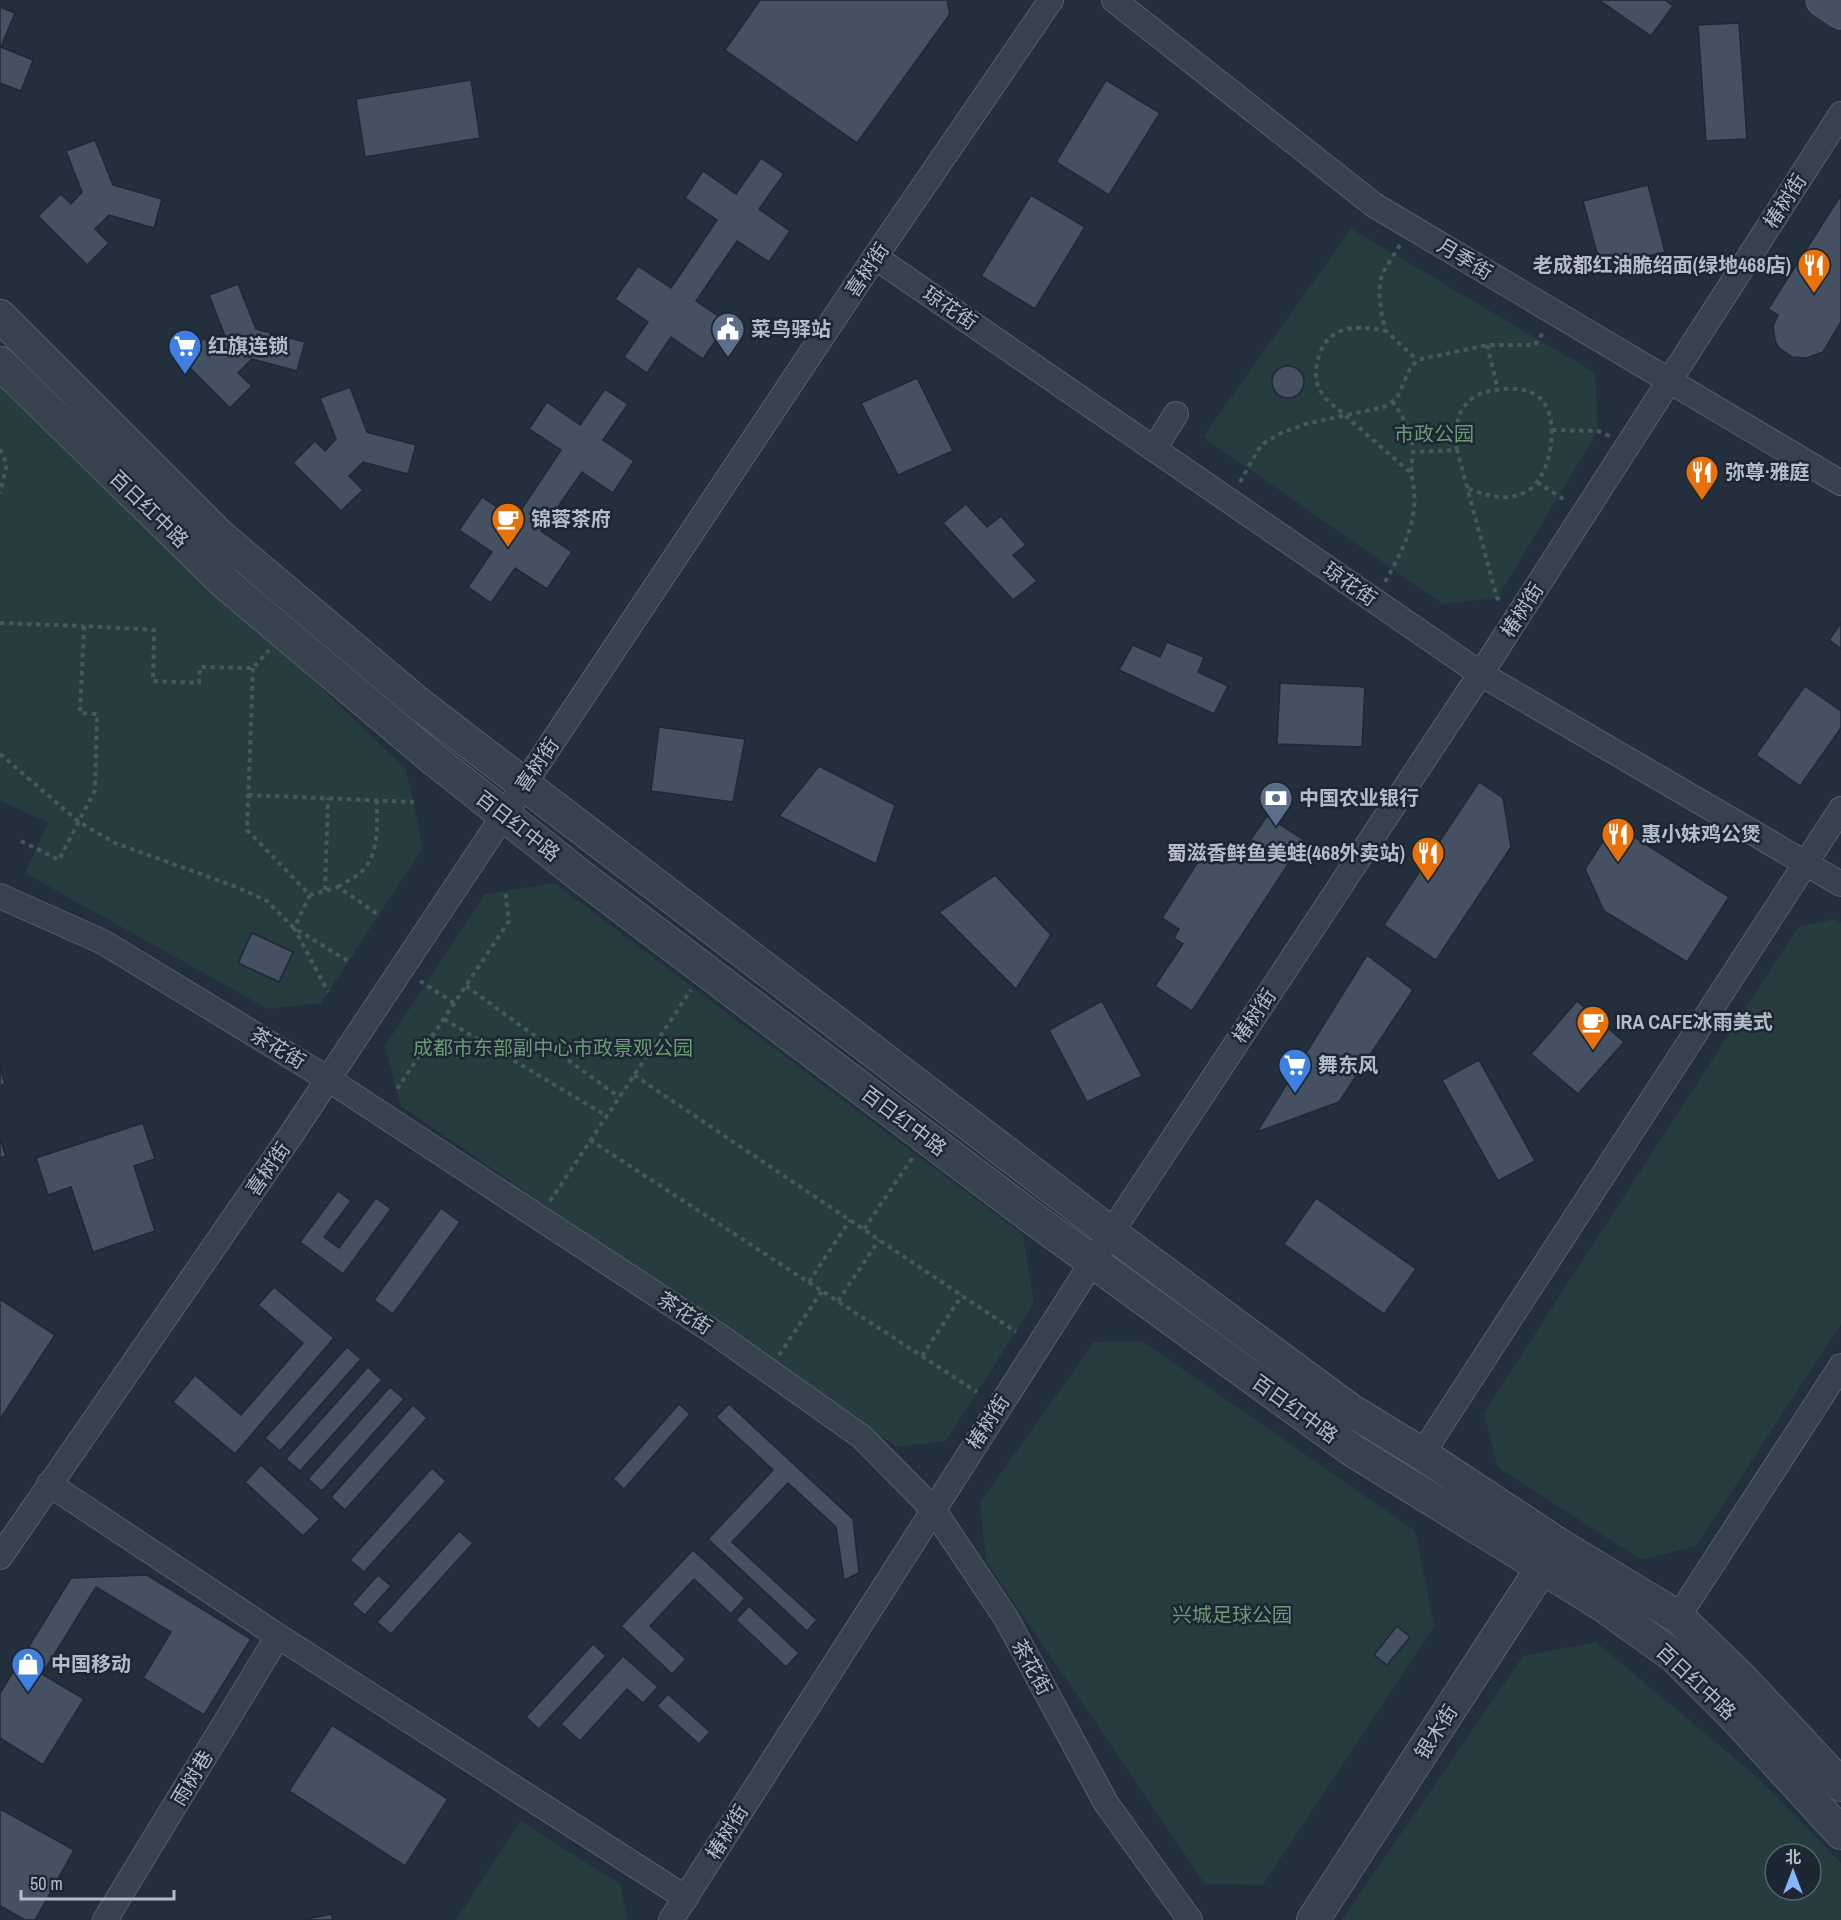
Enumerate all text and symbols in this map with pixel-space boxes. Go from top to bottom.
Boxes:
street label: 椿树街 [1757,168,1812,233]
street label: 月季街 [1433,232,1498,286]
street label: 喜树街 [839,237,895,302]
restaurant icon: 老成都红油脆绍面(绿地468店) [1796,247,1832,294]
place label: 老成都红油脆绍面(绿地468店) [1533,251,1791,278]
street label: 琼花街 [918,280,983,336]
public building icon: 菜鸟驿站 [710,311,746,358]
place label: 菜鸟驿站 [751,315,831,342]
supermarket icon: 红旗连锁 [167,328,203,375]
place label: 红旗连锁 [208,332,289,359]
park label: 市政公园 [1394,420,1474,447]
restaurant icon: 弥尊·雅庭 [1684,454,1720,501]
place label: 弥尊·雅庭 [1725,458,1810,485]
street label: 百日红中路 [104,464,195,553]
cafe icon: 锦蓉茶府 [490,501,526,548]
place label: 锦蓉茶府 [531,505,611,532]
street label: 琼花街 [1318,555,1383,612]
street label: 椿树街 [1494,577,1549,642]
street label: 喜树街 [509,732,565,797]
bank icon: 中国农业银行 [1258,780,1294,827]
street label: 百日红中路 [471,784,566,867]
place label: 中国农业银行 [1299,784,1419,811]
restaurant icon: 惠小妹鸡公煲 [1600,816,1636,863]
place label: 惠小妹鸡公煲 [1641,820,1761,847]
restaurant icon: 蜀滋香鲜鱼美蛙(468外卖站) [1410,835,1446,882]
place label: 蜀滋香鲜鱼美蛙(468外卖站) [1167,839,1405,866]
street label: 椿树街 [1226,983,1282,1048]
cafe icon: IRA CAFE冰雨美式 [1575,1004,1611,1051]
place label: IRA CAFE冰雨美式 [1616,1008,1773,1035]
street label: 茶花街 [246,1021,311,1075]
park label: 成都市东部副中心市政景观公园 [413,1034,693,1061]
supermarket icon: 舞东风 [1277,1047,1313,1094]
place label: 舞东风 [1318,1051,1378,1078]
street label: 百日红中路 [856,1080,952,1161]
street label: 喜树街 [239,1136,296,1201]
street label: 茶花街 [653,1285,718,1340]
street label: 百日红中路 [1247,1368,1344,1449]
street label: 椿树街 [960,1389,1015,1454]
park label: 兴城足球公园 [1172,1601,1292,1628]
street label: 茶花街 [1006,1634,1059,1700]
street label: 百日红中路 [1651,1638,1742,1726]
shop icon: 中国移动 [10,1646,46,1693]
place label: 中国移动 [51,1650,131,1677]
street label: 银木街 [1408,1699,1463,1764]
street label: 雨树巷 [165,1745,219,1810]
street label: 椿树街 [699,1799,754,1864]
north arrow [1763,1842,1823,1902]
text: 北 [1785,1846,1801,1868]
scale bar [21,1863,174,1901]
text: 50 m [30,1871,63,1896]

